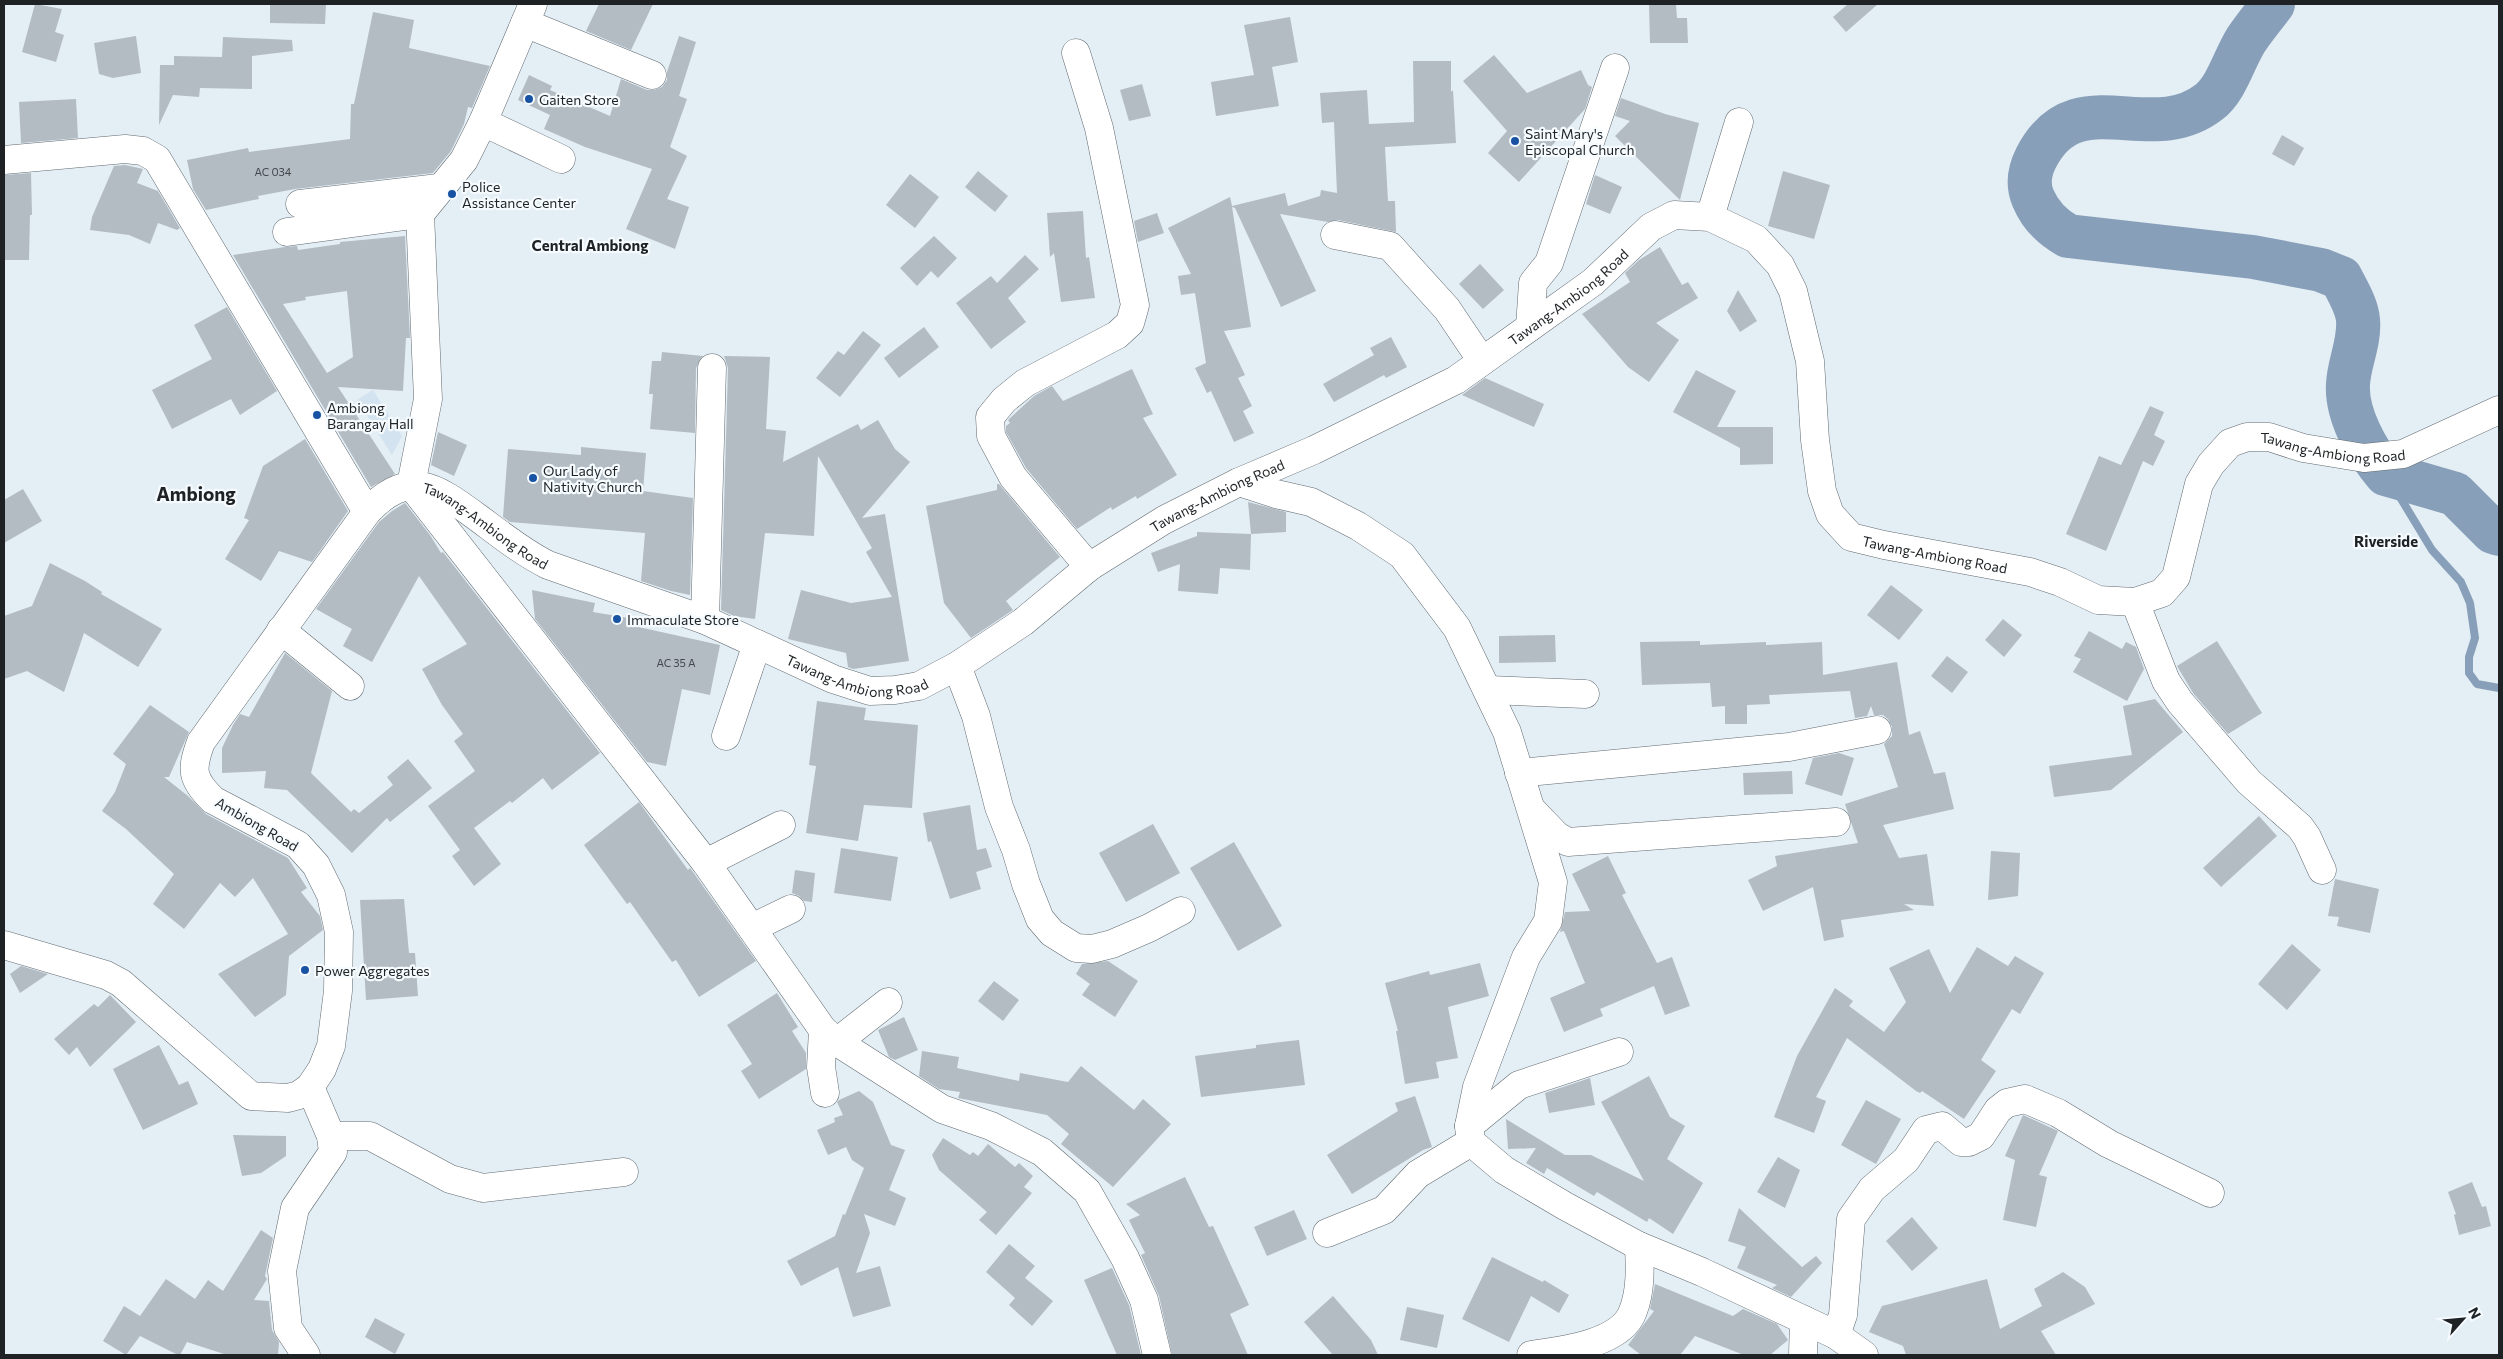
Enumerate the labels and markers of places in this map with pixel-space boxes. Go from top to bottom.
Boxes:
place label: Gaiten Store [539,91,619,108]
marker: Gaiten Store [523,93,535,105]
place label: Saint Mary's Episcopal Church [1525,125,1634,158]
marker: Saint Mary's Episcopal Church [1509,135,1521,147]
place label: Police Assistance Center [462,178,576,211]
marker: Police Assistance Center [446,188,458,200]
place label: Ambiong Barangay Hall [327,399,414,432]
marker: Ambiong Barangay Hall [311,409,323,421]
place label: Our Lady of Nativity Church [543,462,642,495]
marker: Our Lady of Nativity Church [527,472,539,484]
place label: Immaculate Store [627,611,739,628]
marker: Immaculate Store [611,613,623,625]
place label: Power Aggregates [315,962,430,979]
marker: Power Aggregates [299,964,311,976]

